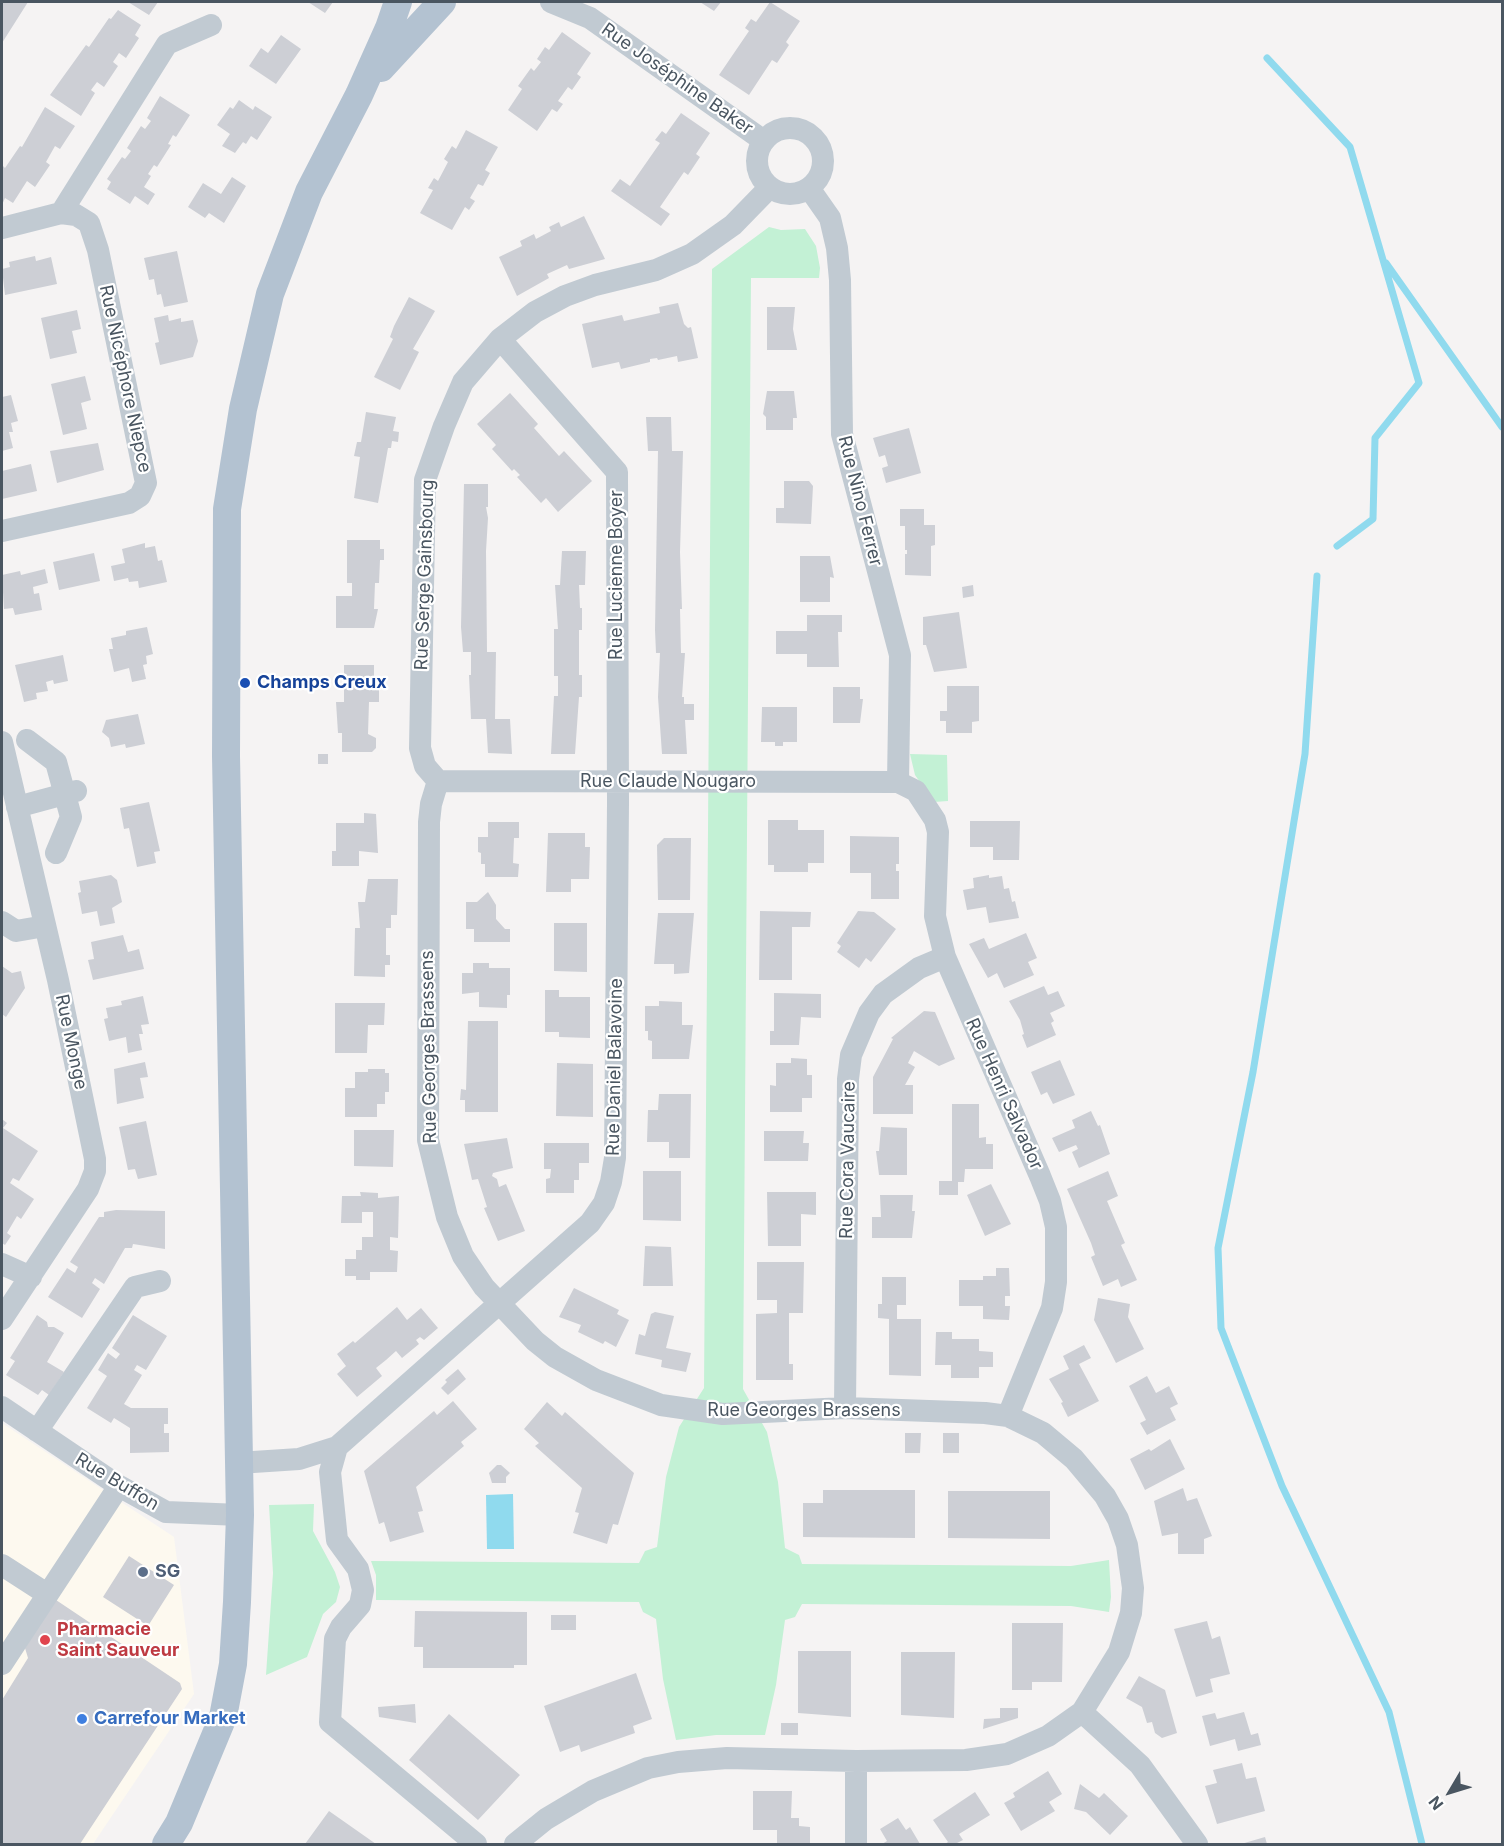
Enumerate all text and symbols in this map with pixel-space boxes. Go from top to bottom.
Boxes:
street label: Rue Joséphine Baker [597,19,757,139]
street label: Rue Nicéphore Niepce [95,283,155,475]
street label: Rue Nino Ferrer [833,434,887,568]
street label: Rue Serge Gainsbourg [411,479,439,671]
street label: Rue Lucienne Boyer [606,490,628,660]
place label: Champs Creux [257,672,387,694]
marker: Champs Creux [238,676,252,690]
street label: Rue Claude Nougaro [580,771,756,793]
street label: Rue Georges Brassens [417,950,441,1144]
street label: Rue Daniel Balavoine [603,978,627,1156]
street label: Rue Monge [50,992,92,1092]
street label: Rue Henri Salvador [961,1015,1047,1173]
street label: Rue Cora Vaucaire [836,1081,860,1239]
street label: Rue Georges Brassens [707,1400,901,1422]
street label: Rue Buffon [71,1449,163,1515]
place label: SG [155,1561,180,1583]
marker: SG [136,1565,150,1579]
place label: Pharmacie Saint Sauveur [57,1619,179,1662]
marker: Pharmacie Saint Sauveur [38,1633,52,1647]
place label: Carrefour Market [94,1708,246,1730]
marker: Carrefour Market [75,1712,89,1726]
north arrow [1420,1762,1480,1822]
text: N [1424,1792,1447,1814]

